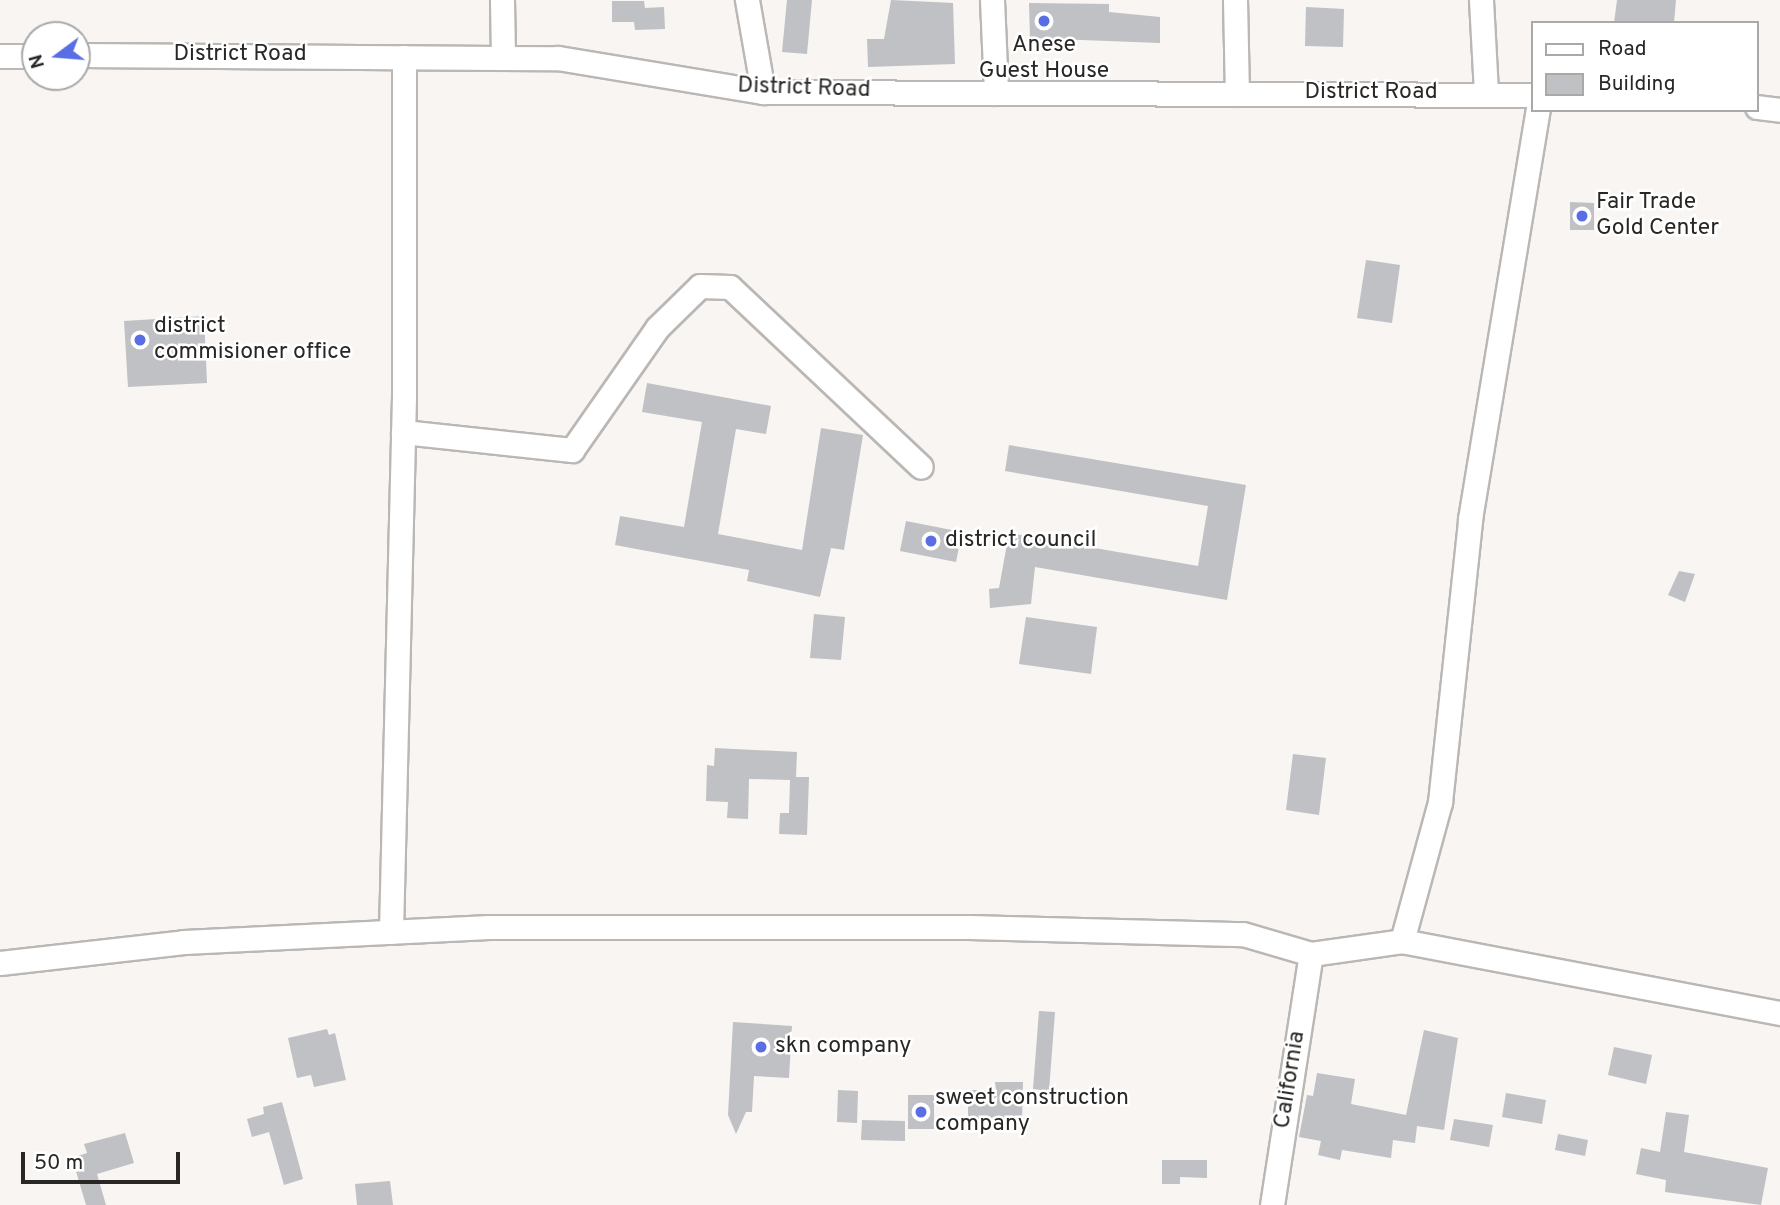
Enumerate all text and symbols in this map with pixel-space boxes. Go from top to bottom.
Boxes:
marker: Anese Guest House [1036,13,1052,29]
north arrow [21,21,91,91]
legend [1532,21,1759,112]
place label: Anese Guest House [979,32,1109,86]
text: Road [1598,36,1647,63]
street label: District Road [173,41,307,69]
text: N [24,51,51,71]
text: Building [1598,71,1676,98]
street label: District Road [737,73,871,105]
street label: District Road [1304,79,1438,107]
place label: Fair Trade Gold Center [1596,189,1719,243]
marker: Fair Trade Gold Center [1574,208,1590,224]
place label: district commisioner office [154,313,351,367]
marker: district commisioner office [132,332,148,348]
place label: district council [945,527,1096,555]
marker: district council [923,533,939,549]
street label: California [1270,1029,1312,1131]
place label: skn company [775,1033,911,1061]
marker: skn company [753,1039,769,1055]
place label: sweet construction company [935,1085,1129,1139]
marker: sweet construction company [913,1104,929,1120]
scale bar [24,1138,184,1182]
text: 50 m [34,1150,83,1177]

